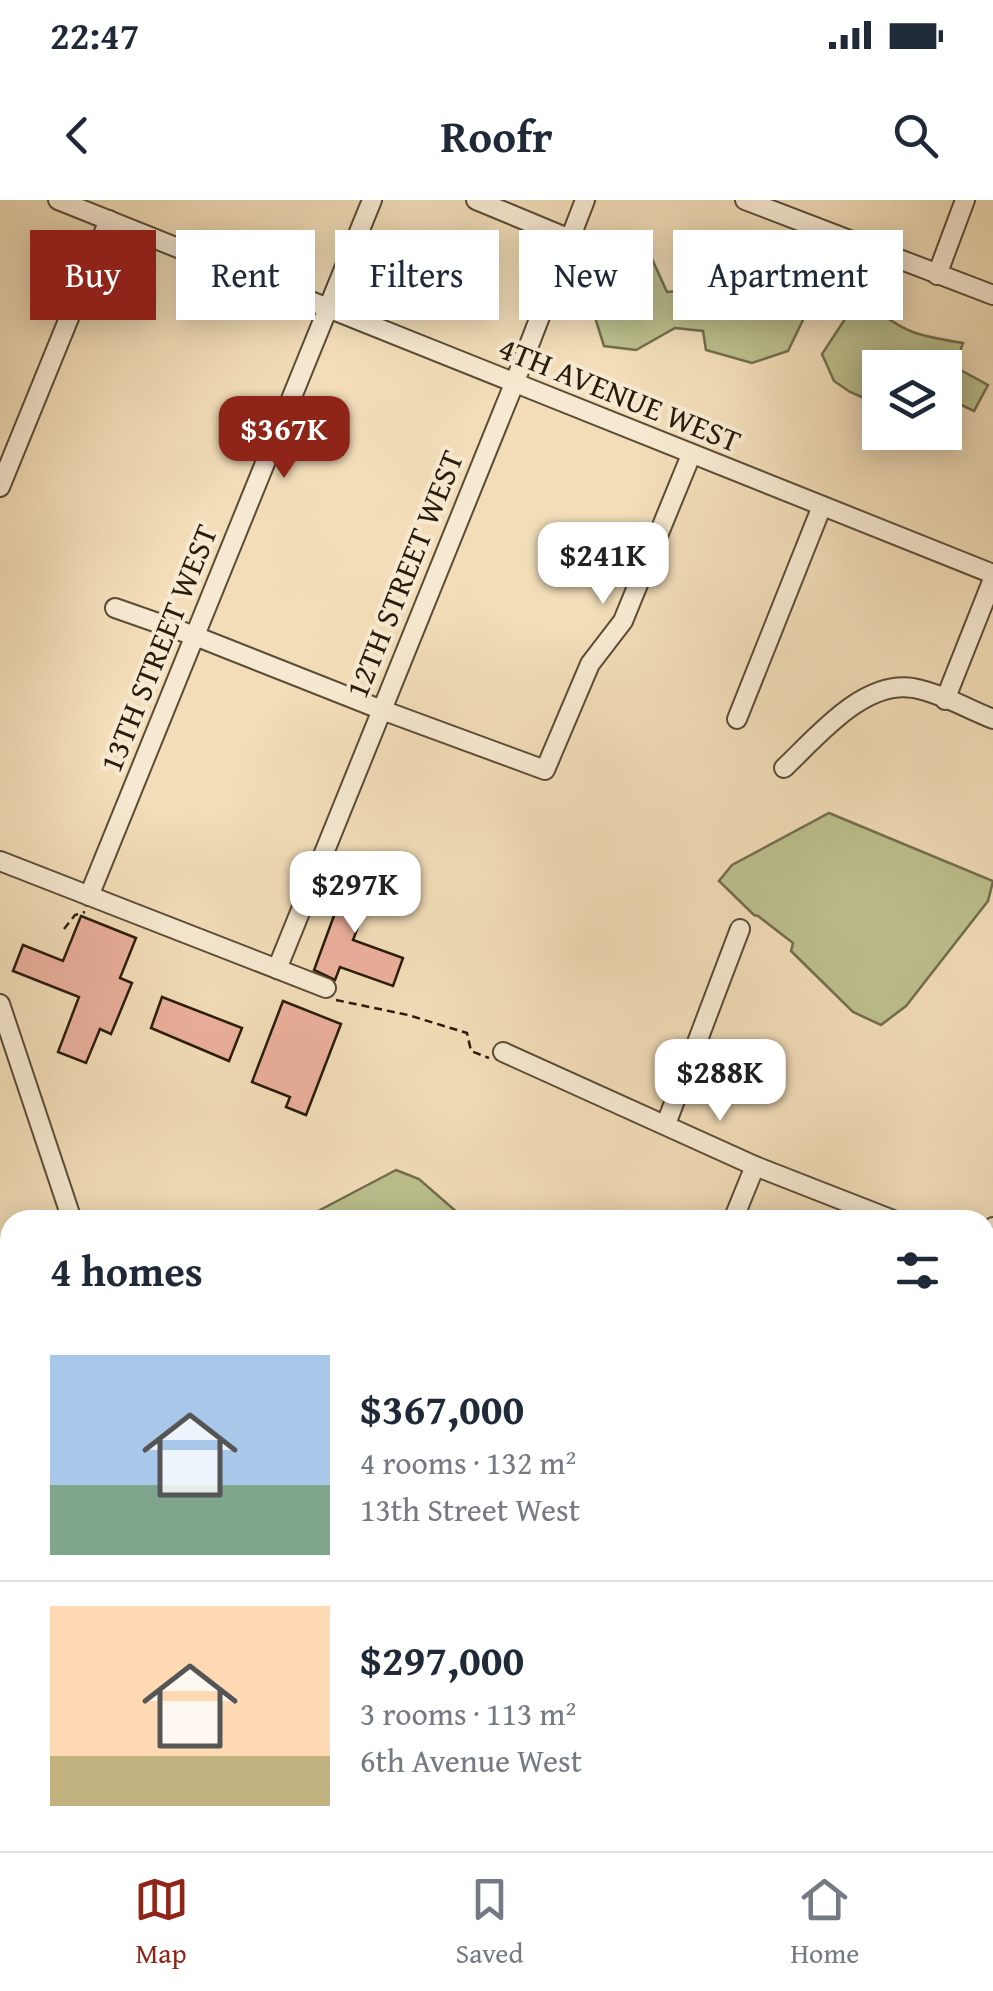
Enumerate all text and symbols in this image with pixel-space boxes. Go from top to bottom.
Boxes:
text: 22:47 [50,7,140,63]
text: Roofr [440,103,553,168]
icon: back [50,108,105,163]
icon: search [888,108,943,163]
chip: Buy [30,230,156,320]
chip: Rent [176,230,315,320]
chip: Filters [335,230,499,320]
chip: New [519,230,653,320]
chip: Apartment [673,230,903,320]
street label: 4TH AVENUE WEST [492,324,748,464]
map controls [862,350,962,450]
button: layers [862,350,962,450]
pin: $367K [214,396,354,481]
text: $367K [241,405,327,452]
street label: 12TH STREET WEST [333,443,475,705]
street label: 13TH STREET WEST [87,517,229,779]
pin: $241K [533,522,673,607]
text: $241K [560,531,646,578]
pin: $297K [285,851,425,936]
text: $297K [312,860,398,907]
pin: $288K [650,1039,790,1124]
text: $288K [677,1048,763,1095]
text: 4 homes [50,1240,203,1301]
icon: filters [890,1243,945,1298]
text: $367,000 [360,1378,524,1439]
icon: home [130,1395,250,1515]
text: 4 rooms · 132 m² [360,1439,576,1486]
text: 13th Street West [360,1486,580,1533]
text: $297,000 [360,1629,524,1690]
icon: home [130,1646,250,1766]
text: 3 rooms · 113 m² [360,1690,576,1737]
text: 6th Avenue West [360,1737,582,1784]
tab: Map [134,1872,189,1973]
tab: Saved [456,1872,523,1973]
tab: Home [791,1872,859,1973]

